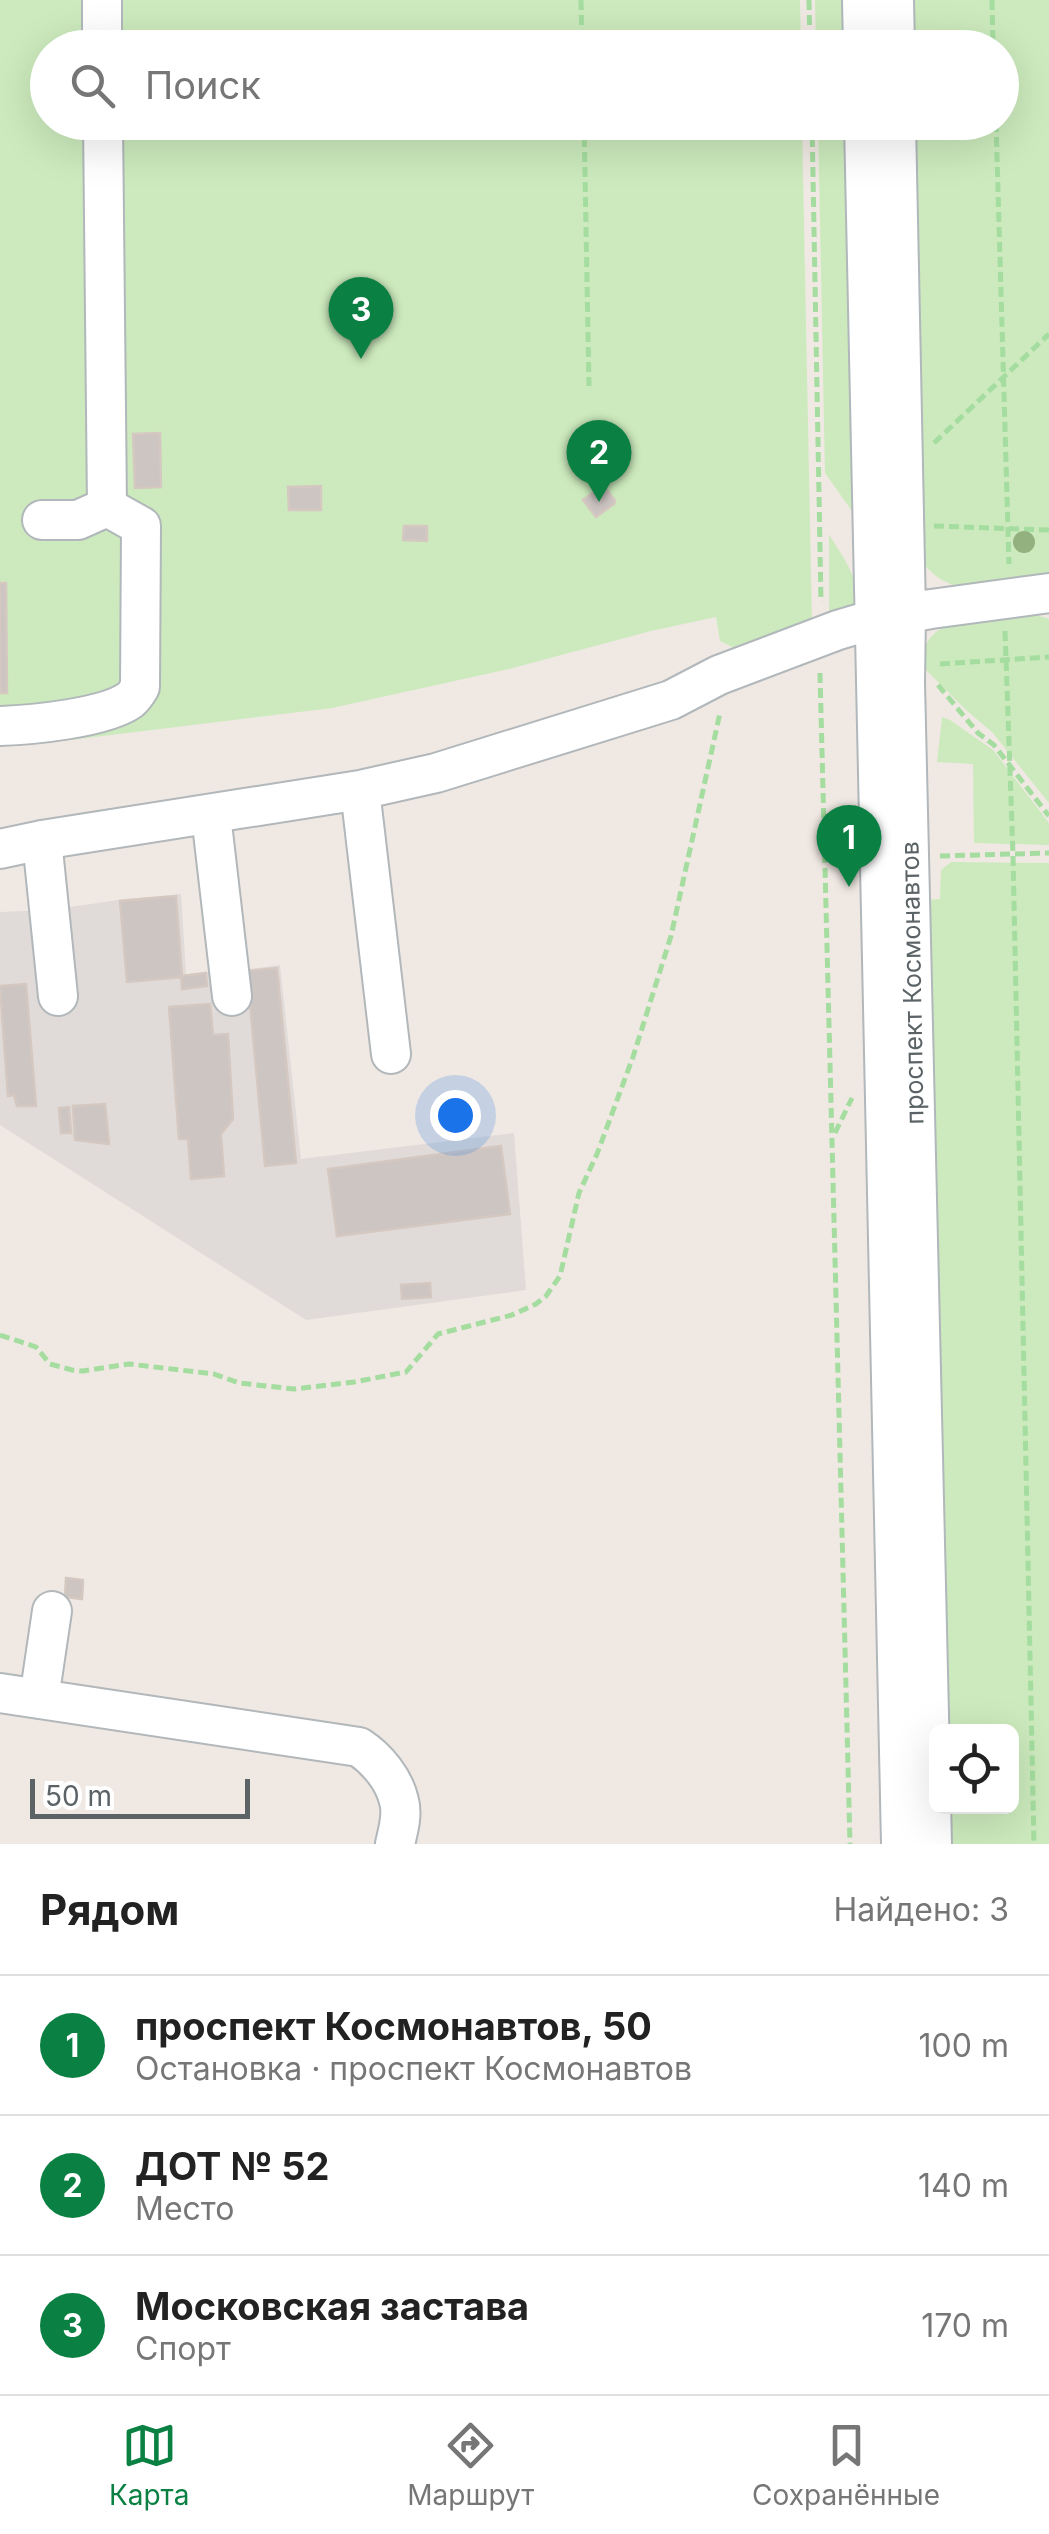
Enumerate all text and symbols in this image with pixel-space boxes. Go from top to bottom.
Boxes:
search box [30,30,1019,140]
icon: search [65,58,120,113]
text: Поиск [145,62,261,108]
pin: 3 [328,276,394,359]
pin: 2 [566,420,632,502]
pin: 1 [816,804,882,887]
street label: проспект Космонавтов [895,841,929,1125]
your location [430,1090,481,1141]
map controls [929,1724,1019,1814]
button: locate [929,1724,1019,1814]
scale bar [30,1774,250,1818]
text: 50 m [45,1779,112,1813]
text: Рядом [40,1884,179,1935]
text: Найдено: 3 [833,1890,1009,1929]
text: проспект Космонавтов, 50 [135,2003,652,2049]
text: 1 [66,2026,79,2065]
text: 100 m [919,2026,1009,2065]
text: Остановка · проспект Космонавтов [135,2049,692,2088]
text: ДОТ № 52 [135,2143,330,2189]
text: 2 [62,2166,83,2205]
text: 140 m [918,2166,1009,2205]
text: Место [135,2189,234,2228]
text: Московская застава [135,2283,529,2329]
text: 3 [62,2306,83,2345]
text: 170 m [921,2306,1009,2345]
text: Спорт [135,2329,231,2368]
tab: Карта [109,2418,189,2512]
tab: Маршрут [407,2418,534,2512]
tab: Сохранённые [752,2418,940,2512]

